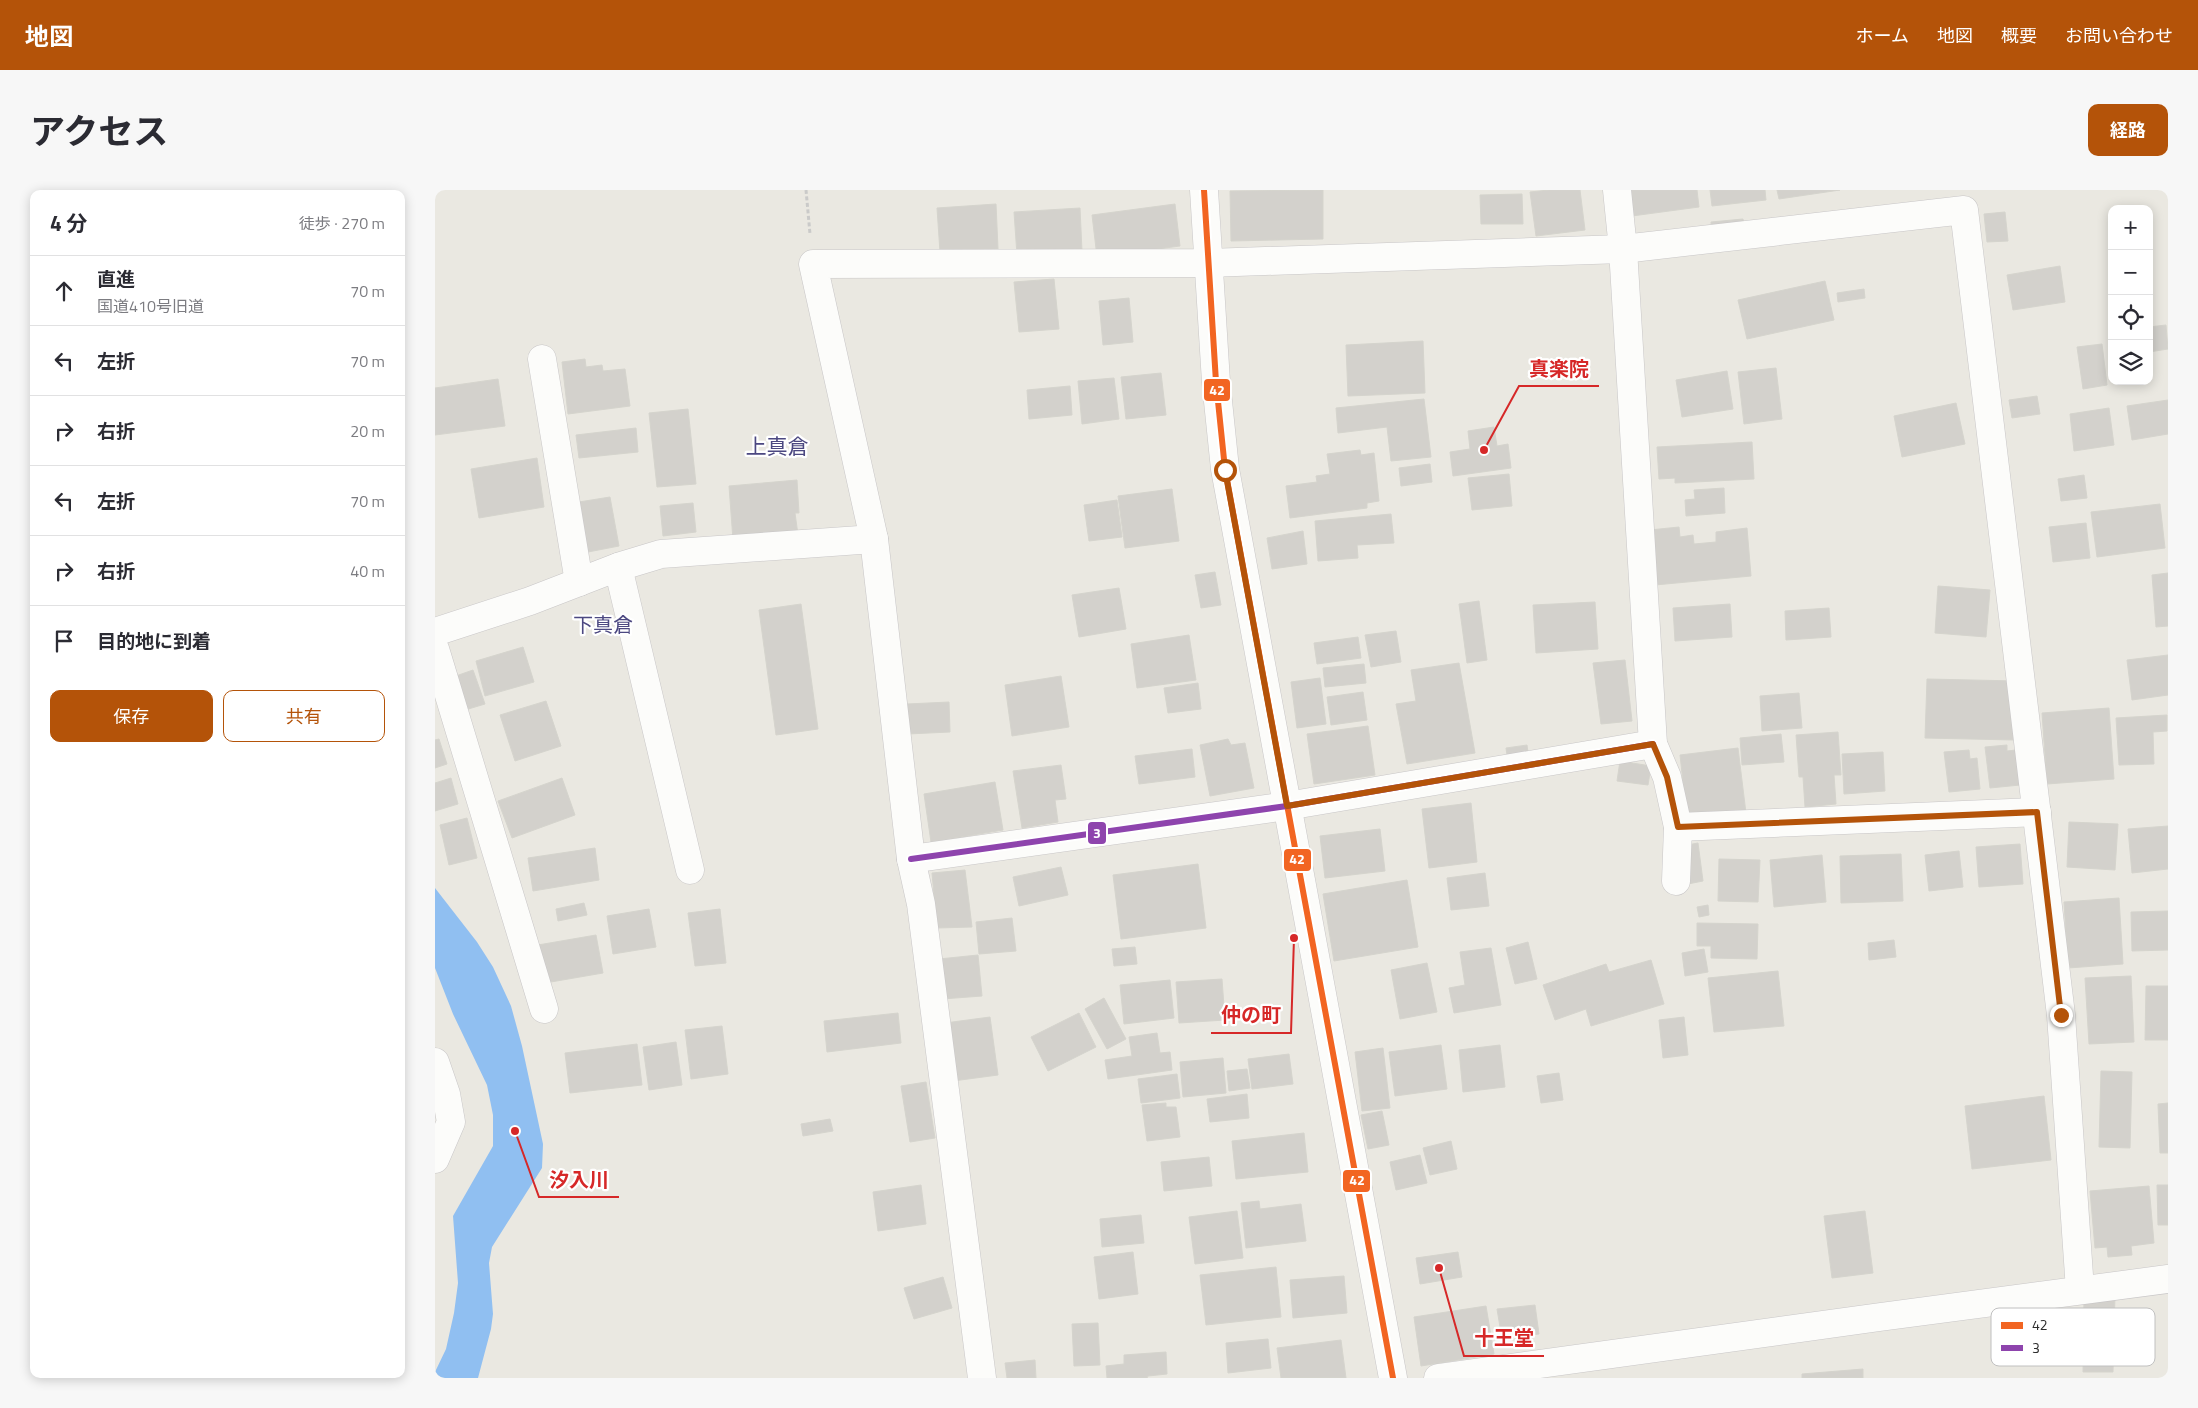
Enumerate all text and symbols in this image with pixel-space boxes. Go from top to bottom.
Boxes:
text: 地図 [25,18,73,54]
text: ホーム [1856,22,1909,49]
text: 地図 [1937,22,1973,49]
text: 概要 [2001,22,2037,49]
text: お問い合わせ [2065,22,2173,49]
text: アクセス [30,104,168,158]
button: 経路 [2088,104,2168,156]
map controls [2108,205,2153,385]
button: + [2108,205,2153,250]
text: 4 分 [50,207,87,239]
text: 徒歩 · 270 m [299,211,385,235]
button: − [2108,250,2153,295]
text: 直進 [97,264,135,293]
icon: ahead [50,277,78,305]
text: 70 m [350,279,385,303]
text: 国道410号旧道 [97,294,204,318]
button: locate [2108,295,2153,340]
button: layers [2108,340,2153,385]
text: 左折 [97,346,135,375]
icon: left [50,347,78,375]
text: 70 m [350,349,385,373]
callout: 真楽院 [1519,351,1599,386]
text: 真楽院 [1529,353,1589,384]
line badge: 42 [1203,378,1231,402]
text: 42 [1209,379,1225,400]
text: 右折 [97,416,135,445]
icon: right [50,417,78,445]
text: 20 m [350,419,385,443]
district label: 上真倉 [746,430,809,462]
route start [1214,459,1237,482]
text: 左折 [97,486,135,515]
icon: left [50,487,78,515]
text: 70 m [350,489,385,513]
text: 右折 [97,556,135,585]
icon: right [50,557,78,585]
text: 40 m [350,559,385,583]
district label: 下真倉 [573,609,633,640]
text: 目的地に到着 [97,626,211,655]
icon: arrive [50,627,78,655]
button: 保存 [50,690,213,742]
button: 共有 [223,690,385,742]
line badge: 3 [1087,821,1107,845]
text: 3 [1093,822,1101,843]
line badge: 42 [1283,848,1312,872]
text: 42 [1289,848,1305,869]
callout: 仲の町 [1211,998,1291,1033]
text: 仲の町 [1221,999,1281,1030]
route end [2050,1004,2073,1027]
callout: 汐入川 [539,1162,619,1197]
text: 汐入川 [549,1164,609,1195]
line badge: 42 [1342,1169,1371,1193]
text: 42 [1349,1169,1365,1190]
legend [1991,1308,2155,1366]
text: 42 [2032,1314,2048,1335]
callout: 十王堂 [1464,1321,1544,1356]
text: 十王堂 [1474,1322,1534,1353]
text: 3 [2032,1337,2040,1358]

